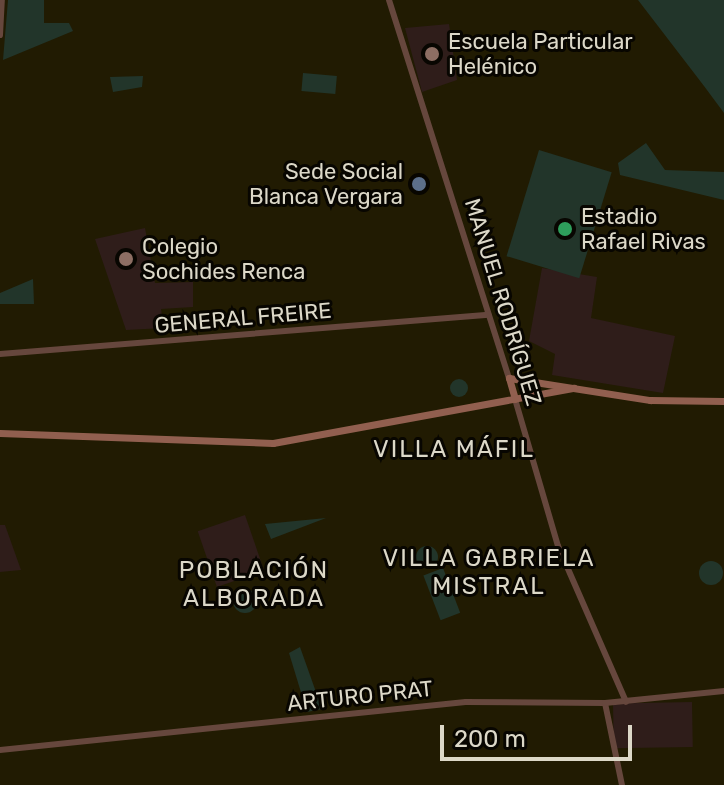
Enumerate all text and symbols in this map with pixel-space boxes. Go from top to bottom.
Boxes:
place label: Escuela Particular Helénico [448,28,633,80]
marker: Escuela Particular Helénico [423,45,441,63]
place label: Sede Social Blanca Vergara [248,158,403,210]
marker: Sede Social Blanca Vergara [410,175,428,193]
street label: MANUEL RODRÍGUEZ [459,195,547,409]
place label: Estadio Rafael Rivas [581,203,706,254]
marker: Estadio Rafael Rivas [556,220,574,238]
place label: Colegio Sochides Renca [142,233,305,284]
marker: Colegio Sochides Renca [117,250,135,268]
street label: GENERAL FREIRE [153,297,333,339]
district label: VILLA MÁFIL [373,436,535,464]
district label: VILLA GABRIELA MISTRAL [382,545,596,601]
district label: POBLACIÓN ALBORADA [179,557,329,613]
street label: ARTURO PRAT [286,675,434,717]
scale bar [444,709,636,759]
text: 200 m [454,725,526,753]

